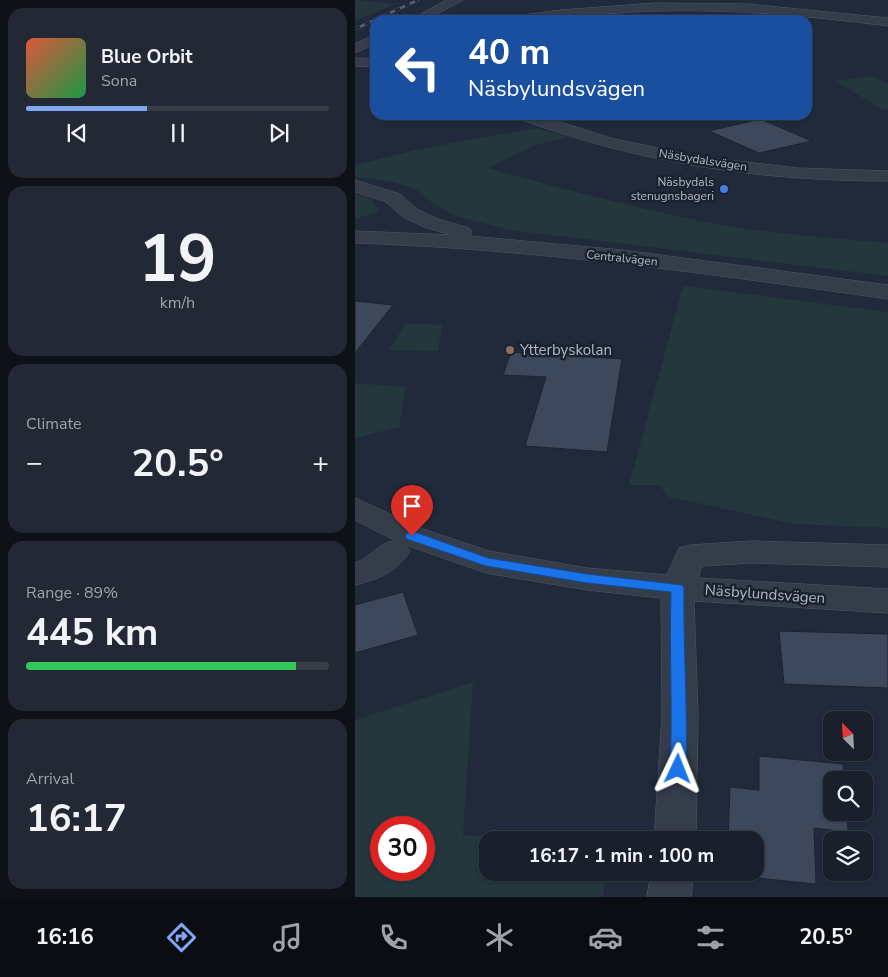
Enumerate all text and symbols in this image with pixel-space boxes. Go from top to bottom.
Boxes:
text: 40 m [468,29,550,76]
icon: left [385,35,450,100]
text: Blue Orbit [101,44,192,70]
text: Sona [101,70,137,92]
text: Näsbylundsvägen [468,74,645,104]
icon: previous [63,119,91,147]
icon: pause [164,119,192,147]
icon: next [265,119,293,147]
street label: Näsbydalsvägen [658,145,748,175]
place label: Näsbydals stenugnsbageri [631,174,714,204]
marker: Näsbydals stenugnsbageri [718,183,730,195]
text: 19 [138,215,217,304]
street label: Centralvägen [585,246,659,270]
text: km/h [160,292,195,314]
place label: Ytterbyskolan [519,340,612,360]
marker: Ytterbyskolan [504,344,516,356]
text: Climate [26,413,81,435]
text: 20.5° [131,438,224,489]
text: − [26,444,43,482]
text: + [312,444,329,482]
pin [391,485,433,536]
icon: arrive [398,492,426,520]
street label: Näsbylundsvägen [704,580,826,608]
text: Range · 89% [26,582,118,604]
text: 445 km [26,607,158,658]
north arrow [823,711,873,761]
map controls [823,711,873,881]
position arrow [651,742,703,794]
text: Arrival [26,768,74,790]
button: search [823,771,873,821]
text: 16:17 [26,793,127,844]
speed limit sign: 30 [370,816,435,881]
button: layers [823,831,873,881]
text: 16:17 · 1 min · 100 m [529,843,714,869]
icon: directions [164,920,199,955]
icon: music [270,920,305,955]
icon: phone [376,920,411,955]
icon: climate [482,920,517,955]
icon: car [588,920,623,955]
icon: filters [693,920,728,955]
text: 16:16 [35,922,94,952]
text: 20.5° [799,922,853,952]

